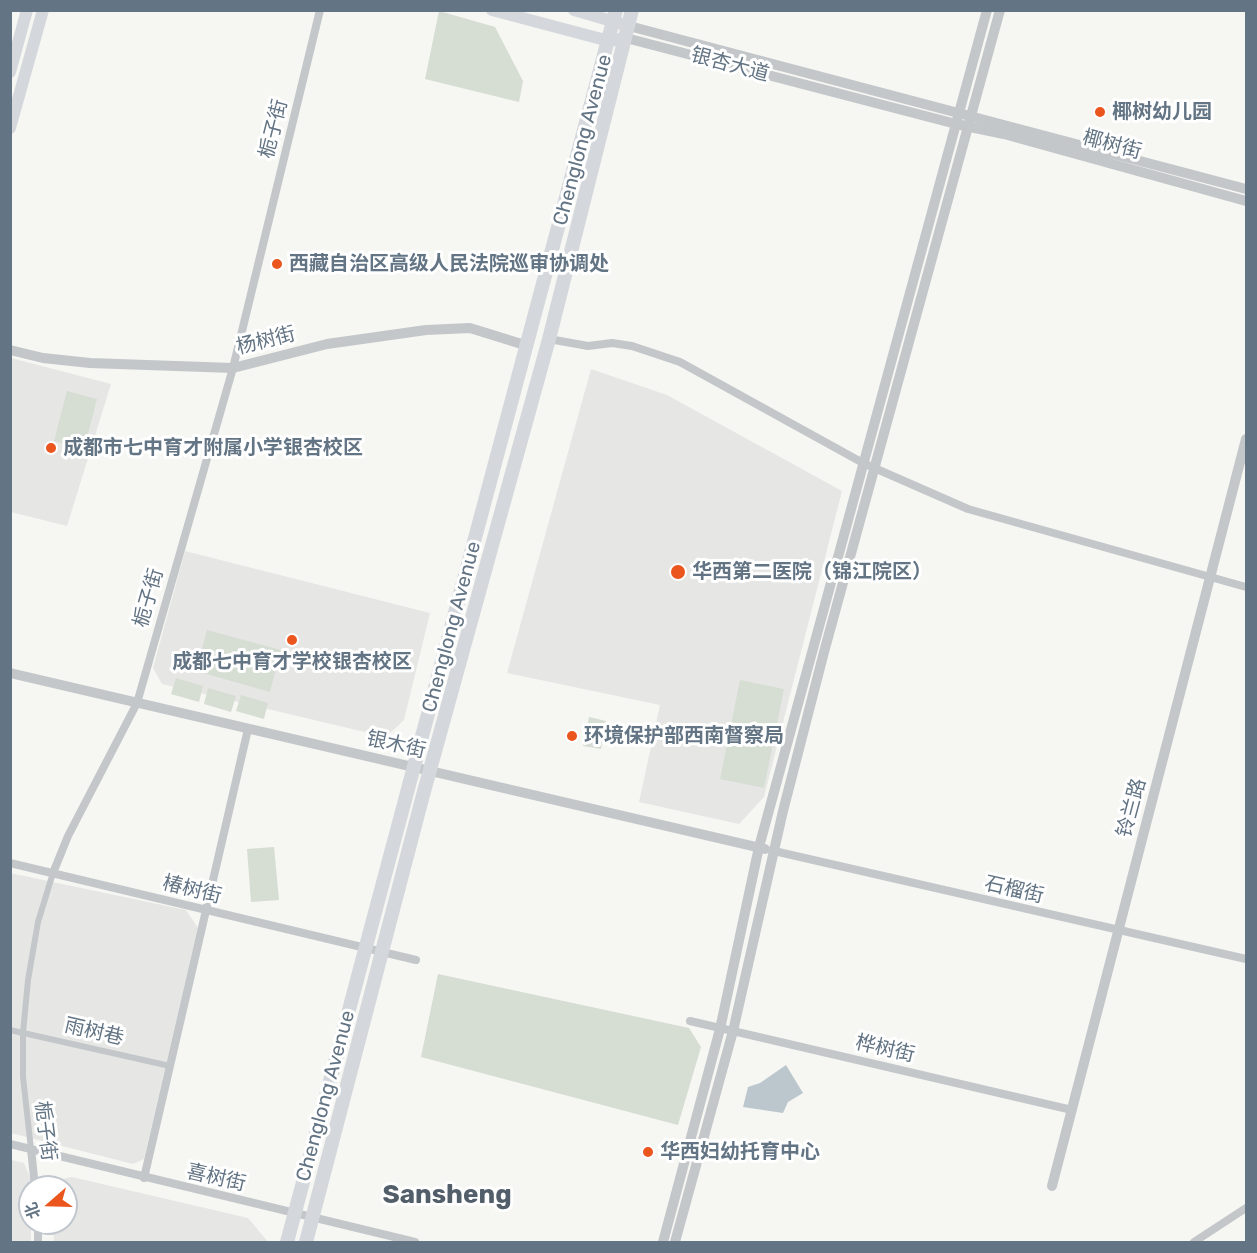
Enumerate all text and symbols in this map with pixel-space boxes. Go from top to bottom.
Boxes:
street label: 银杏大道 [688,43,772,87]
street label: Chenglong Avenue [549,52,617,228]
street label: 栀子街 [255,97,293,161]
place label: 椰树幼儿园 [1112,100,1212,124]
marker: 椰树幼儿园 [1093,105,1107,119]
street label: 椰树街 [1080,126,1144,164]
place label: 西藏自治区高级人民法院巡审协调处 [289,252,609,276]
marker: 西藏自治区高级人民法院巡审协调处 [270,257,284,271]
street label: 杨树街 [234,322,298,360]
place label: 成都市七中育才附属小学银杏校区 [63,436,363,460]
marker: 成都市七中育才附属小学银杏校区 [44,441,58,455]
street label: Chenglong Avenue [418,539,486,715]
place label: 华西第二医院（锦江院区） [692,560,932,584]
marker: 华西第二医院（锦江院区） [669,563,687,581]
street label: 栀子街 [129,566,169,630]
marker: 成都七中育才学校银杏校区 [285,633,299,647]
place label: 成都七中育才学校银杏校区 [172,650,412,674]
place label: 环境保护部西南督察局 [584,724,784,748]
street label: 银木街 [364,727,428,763]
marker: 环境保护部西南督察局 [565,729,579,743]
street label: 铃兰路 [1113,776,1151,840]
street label: 椿树街 [160,871,224,909]
street label: 石榴街 [982,872,1046,908]
street label: Chenglong Avenue [292,1008,360,1184]
street label: 雨树巷 [62,1014,126,1050]
street label: 桦树街 [853,1031,917,1067]
street label: 栀子街 [29,1100,61,1162]
place label: 华西妇幼托育中心 [660,1140,820,1164]
marker: 华西妇幼托育中心 [641,1145,655,1159]
street label: 喜树街 [184,1160,248,1196]
north arrow [18,1175,78,1235]
district label: Sansheng [382,1179,512,1211]
text: 北 [21,1200,44,1221]

